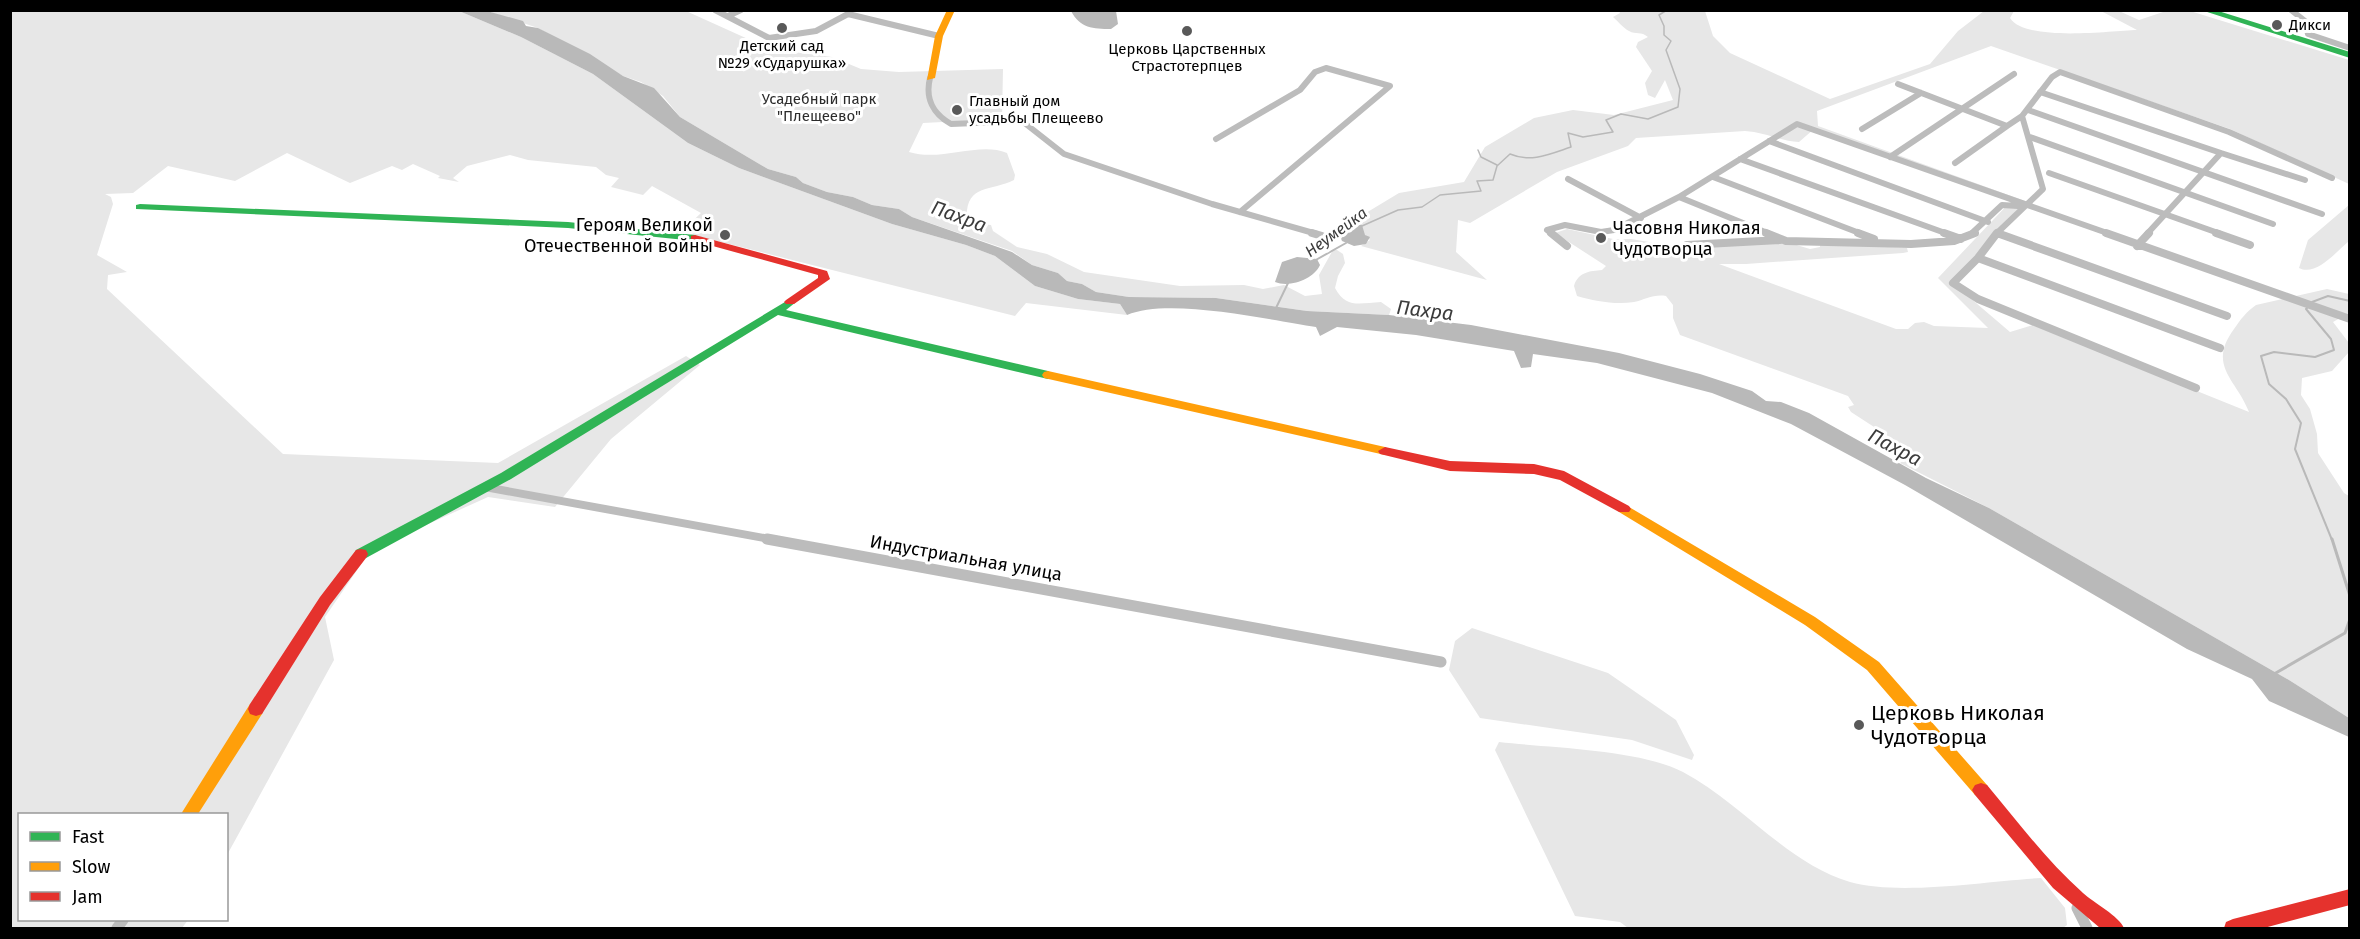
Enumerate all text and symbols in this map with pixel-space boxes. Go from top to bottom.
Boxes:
place label: Дикси [2288,16,2331,34]
marker: Дикси [2270,18,2284,32]
marker: Детский сад №29 «Сударушка» [775,21,789,35]
marker: Церковь Царственных Страстотерпцев [1180,24,1194,38]
place label: Детский сад №29 «Сударушка» [718,37,846,72]
place label: Церковь Царственных Страстотерпцев [1108,40,1266,75]
park label: Усадебный парк "Плещеево" [762,90,876,125]
place label: Главный дом усадьбы Плещеево [969,92,1104,127]
marker: Главный дом усадьбы Плещеево [950,103,964,117]
water label: Пахра [928,195,990,237]
water label: Неумейка [1301,203,1371,261]
place label: Героям Великой Отечественной войны [524,214,713,257]
place label: Часовня Николая Чудотворца [1613,217,1761,260]
marker: Героям Великой Отечественной войны [718,228,732,242]
marker: Часовня Николая Чудотворца [1594,231,1608,245]
water label: Пахра [1395,295,1455,325]
water label: Пахра [1864,423,1926,471]
street label: Индустриальная улица [868,530,1064,586]
place label: Церковь Николая Чудотворца [1871,700,2045,750]
marker: Церковь Николая Чудотворца [1852,718,1866,732]
legend [18,813,228,921]
text: Fast [72,826,105,848]
text: Slow [72,856,111,878]
text: Jam [72,886,103,908]

